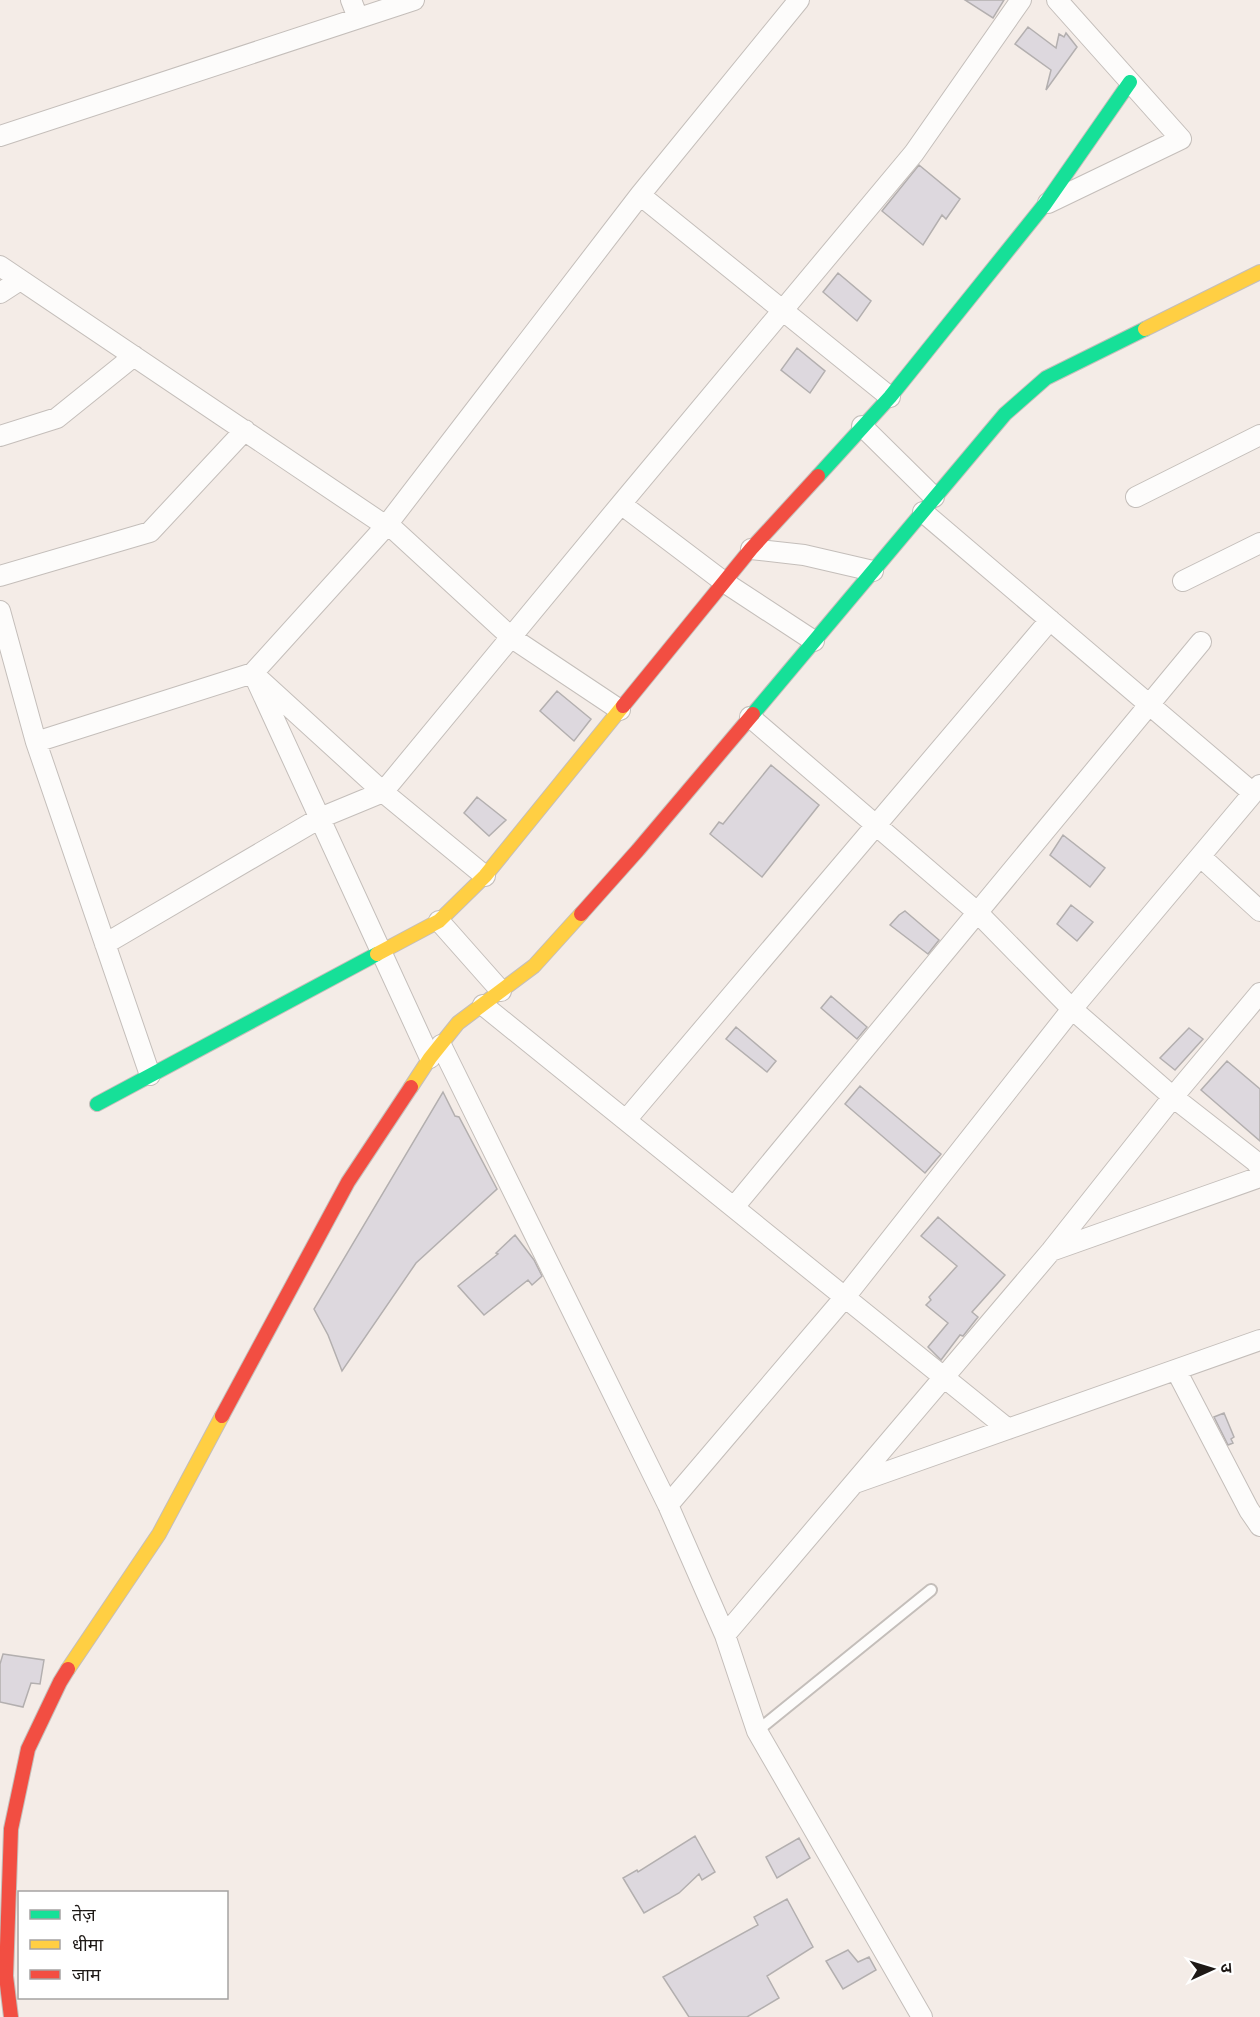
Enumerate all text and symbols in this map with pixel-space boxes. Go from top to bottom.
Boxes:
legend [18,1891,228,1999]
text: तेज़ [72,1904,96,1925]
text: धीमा [72,1935,103,1955]
north arrow [1182,1939,1242,1999]
text: उ [1218,1963,1234,1974]
text: जाम [72,1967,102,1985]

